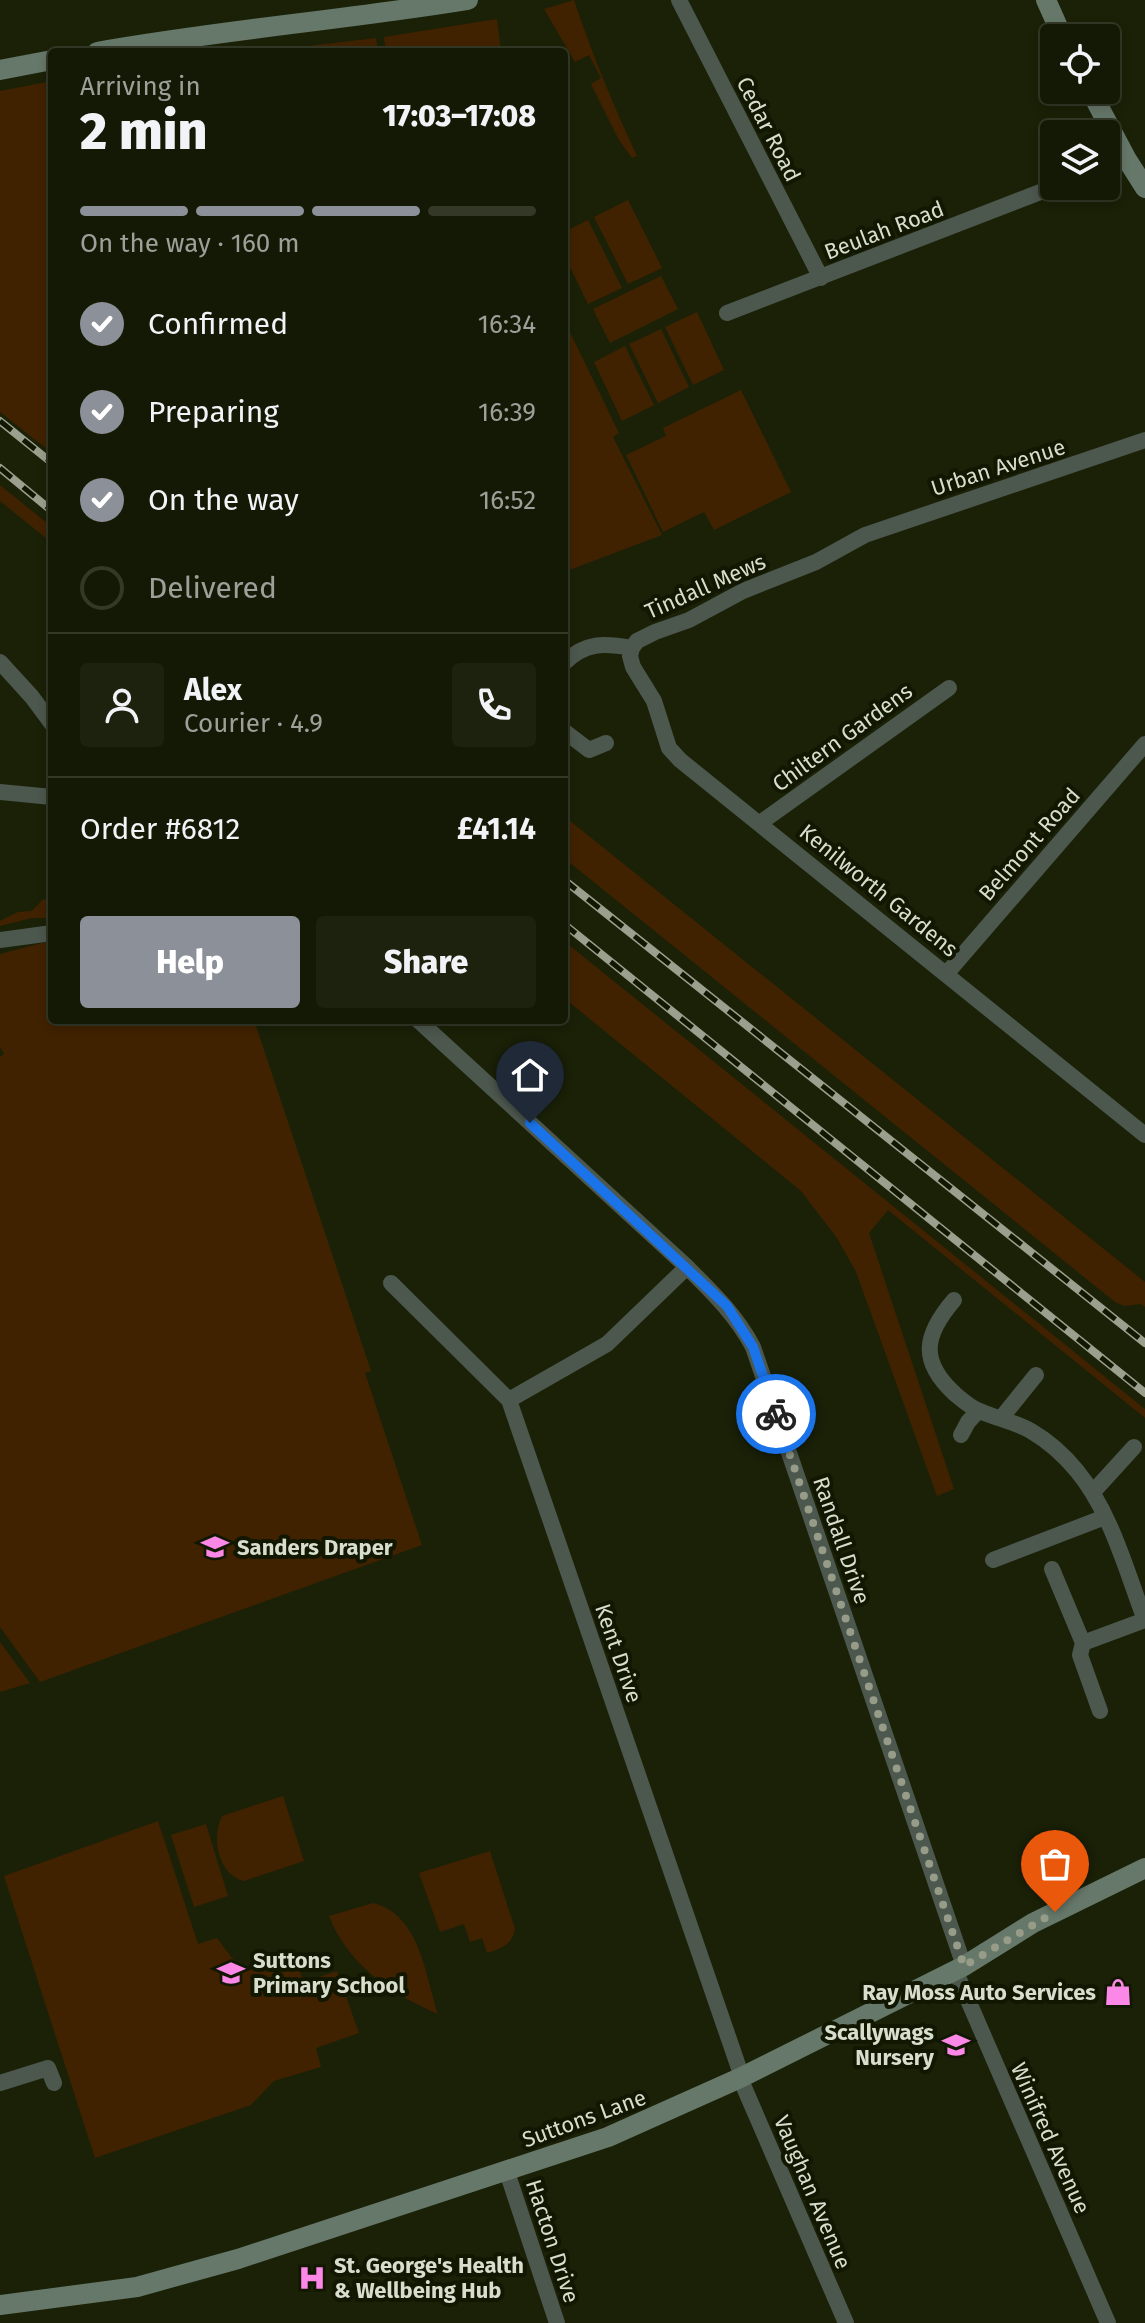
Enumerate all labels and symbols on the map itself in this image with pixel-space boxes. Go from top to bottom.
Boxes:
street label: Cedar Road [731,72,806,186]
street label: Beulah Road [821,195,948,266]
street label: Urban Avenue [928,433,1069,502]
street label: Tindall Mews [641,548,770,625]
street label: Chiltern Gardens [767,678,918,797]
street label: Belmont Road [973,782,1086,906]
street label: Kenilworth Gardens [794,818,963,963]
pin [496,1041,564,1123]
courier [736,1374,816,1454]
street label: Randall Drive [807,1473,876,1608]
school or university icon: Sanders Draper [200,1532,230,1562]
place label: Sanders Draper [237,1534,393,1561]
street label: Kent Drive [589,1600,648,1706]
pin [1021,1830,1089,1912]
place label: Suttons Primary School [253,1947,405,1999]
school or university icon: Suttons Primary School [216,1958,246,1988]
shop icon: Ray Moss Auto Services [1103,1977,1133,2007]
place label: Ray Moss Auto Services [862,1979,1096,2006]
place label: Scallywags Nursery [824,2019,935,2071]
school or university icon: Scallywags Nursery [941,2030,971,2060]
street label: Winifred Avenue [1005,2058,1096,2218]
street label: Suttons Lane [519,2084,650,2153]
street label: Vaughan Avenue [768,2111,857,2273]
street label: Hacton Drive [520,2176,585,2306]
place label: St. George's Health & Wellbeing Hub [334,2252,524,2304]
hospital icon: St. George's Health & Wellbeing Hub [297,2263,327,2293]

